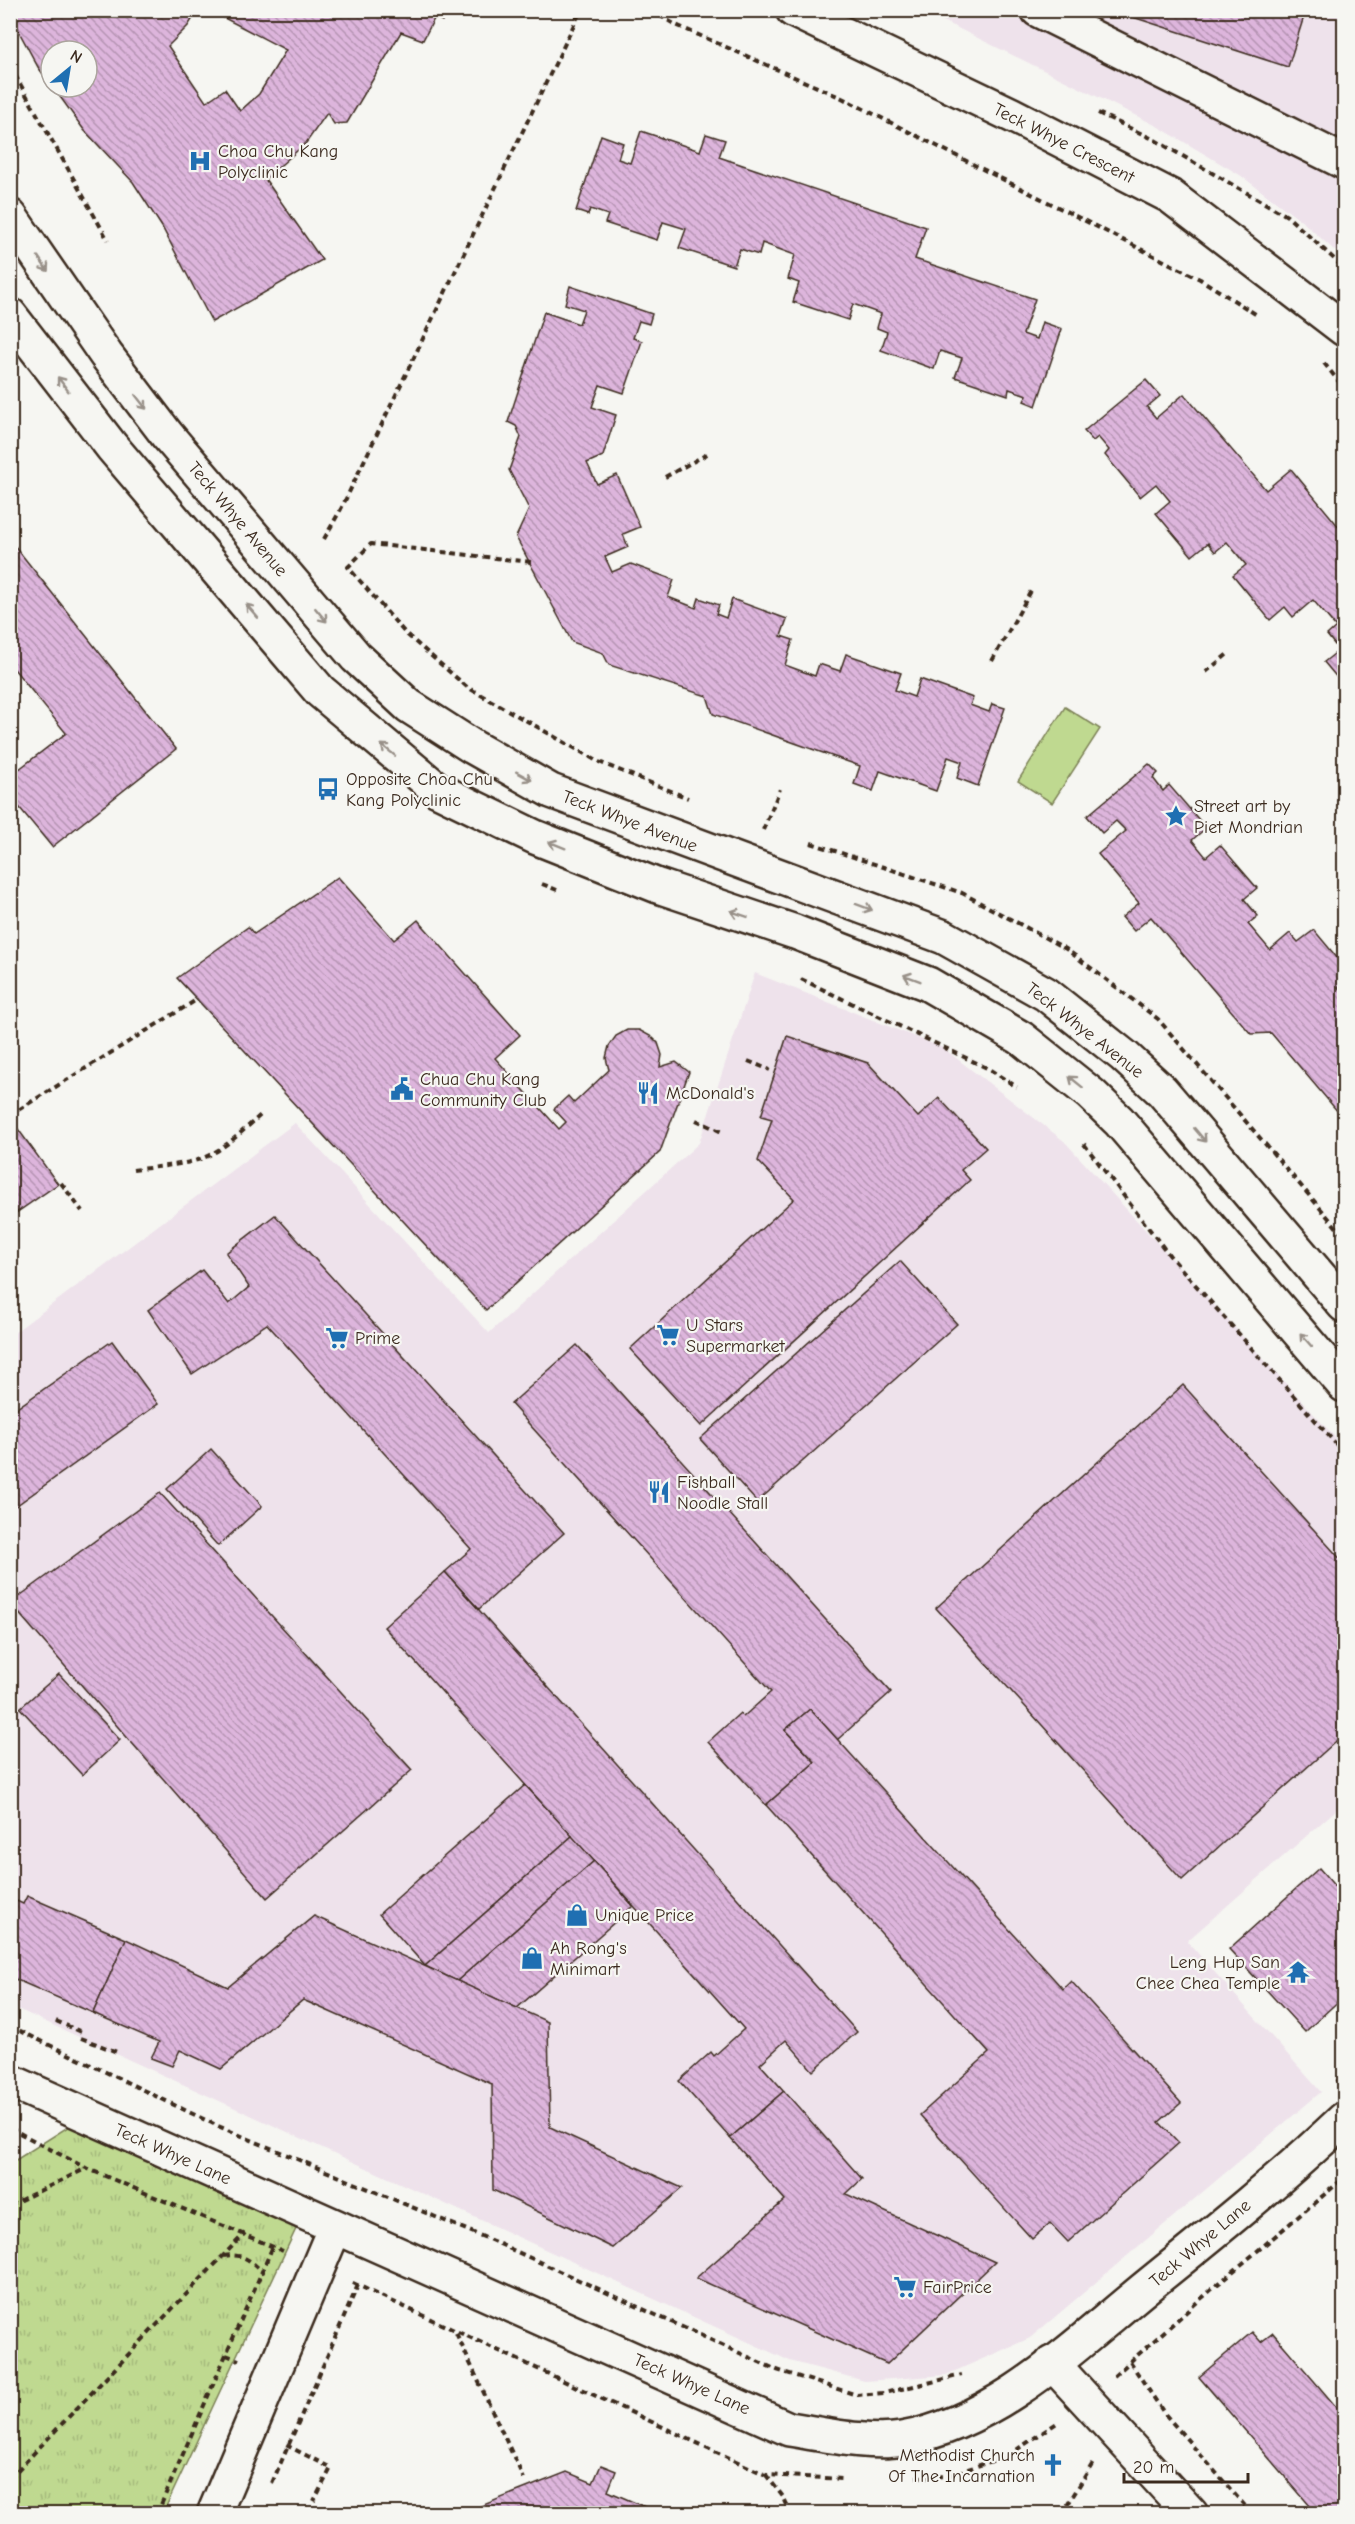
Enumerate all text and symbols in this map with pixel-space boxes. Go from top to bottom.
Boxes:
north arrow [39,39,99,99]
text: N [67,46,85,67]
street label: Teck Whye Crescent [990,99,1139,188]
place label: Choa Chu Kang Polyclinic [218,141,338,183]
hospital icon: Choa Chu Kang Polyclinic [187,148,213,174]
one-way arrow [37,256,50,273]
one-way arrow [57,376,70,392]
one-way arrow [135,393,148,409]
street label: Teck Whye Avenue [184,458,292,581]
one-way arrow [245,604,259,619]
one-way arrow [314,607,327,623]
one-way arrow [381,743,396,757]
place label: Opposite Choa Chu Kang Polyclinic [346,769,493,811]
one-way arrow [514,771,532,782]
bus stop icon: Opposite Choa Chu Kang Polyclinic [315,776,341,802]
street label: Teck Whye Avenue [559,786,700,857]
place label: Street art by Piet Mondrian [1194,796,1303,838]
place icon: Street art by Piet Mondrian [1163,803,1189,829]
one-way arrow [548,839,566,850]
one-way arrow [854,903,873,914]
one-way arrow [730,907,749,918]
one-way arrow [903,972,922,983]
street label: Teck Whye Avenue [1022,978,1148,1083]
place label: Chua Chu Kang Community Club [420,1069,547,1111]
one-way arrow [1069,1075,1084,1089]
public building icon: Chua Chu Kang Community Club [389,1076,415,1102]
restaurant icon: McDonald's [635,1080,661,1106]
place label: McDonald's [666,1083,754,1104]
one-way arrow [1193,1127,1207,1142]
place label: U Stars Supermarket [686,1315,786,1357]
supermarket icon: U Stars Supermarket [655,1322,681,1348]
supermarket icon: Prime [324,1325,350,1351]
place label: Prime [355,1328,400,1349]
one-way arrow [1299,1333,1313,1348]
place label: Fishball Noodle Stall [677,1472,768,1514]
restaurant icon: Fishball Noodle Stall [646,1479,672,1505]
shop icon: Unique Price [564,1902,590,1928]
place label: Unique Price [595,1905,694,1926]
place label: Ah Rong's Minimart [550,1938,627,1980]
shop icon: Ah Rong's Minimart [519,1945,545,1971]
place label: Leng Hup San Chee Chea Temple [1136,1952,1280,1994]
temple icon: Leng Hup San Chee Chea Temple [1285,1959,1311,1985]
street label: Teck Whye Lane [111,2119,234,2190]
street label: Teck Whye Lane [1146,2195,1255,2292]
supermarket icon: FairPrice [892,2274,918,2300]
place label: FairPrice [923,2277,992,2298]
street label: Teck Whye Lane [630,2349,753,2420]
place label: Methodist Church Of The Incarnation [888,2445,1035,2487]
scale bar [1124,2446,1248,2484]
church icon: Methodist Church Of The Incarnation [1040,2452,1066,2478]
text: 20 m [1133,2457,1174,2478]

